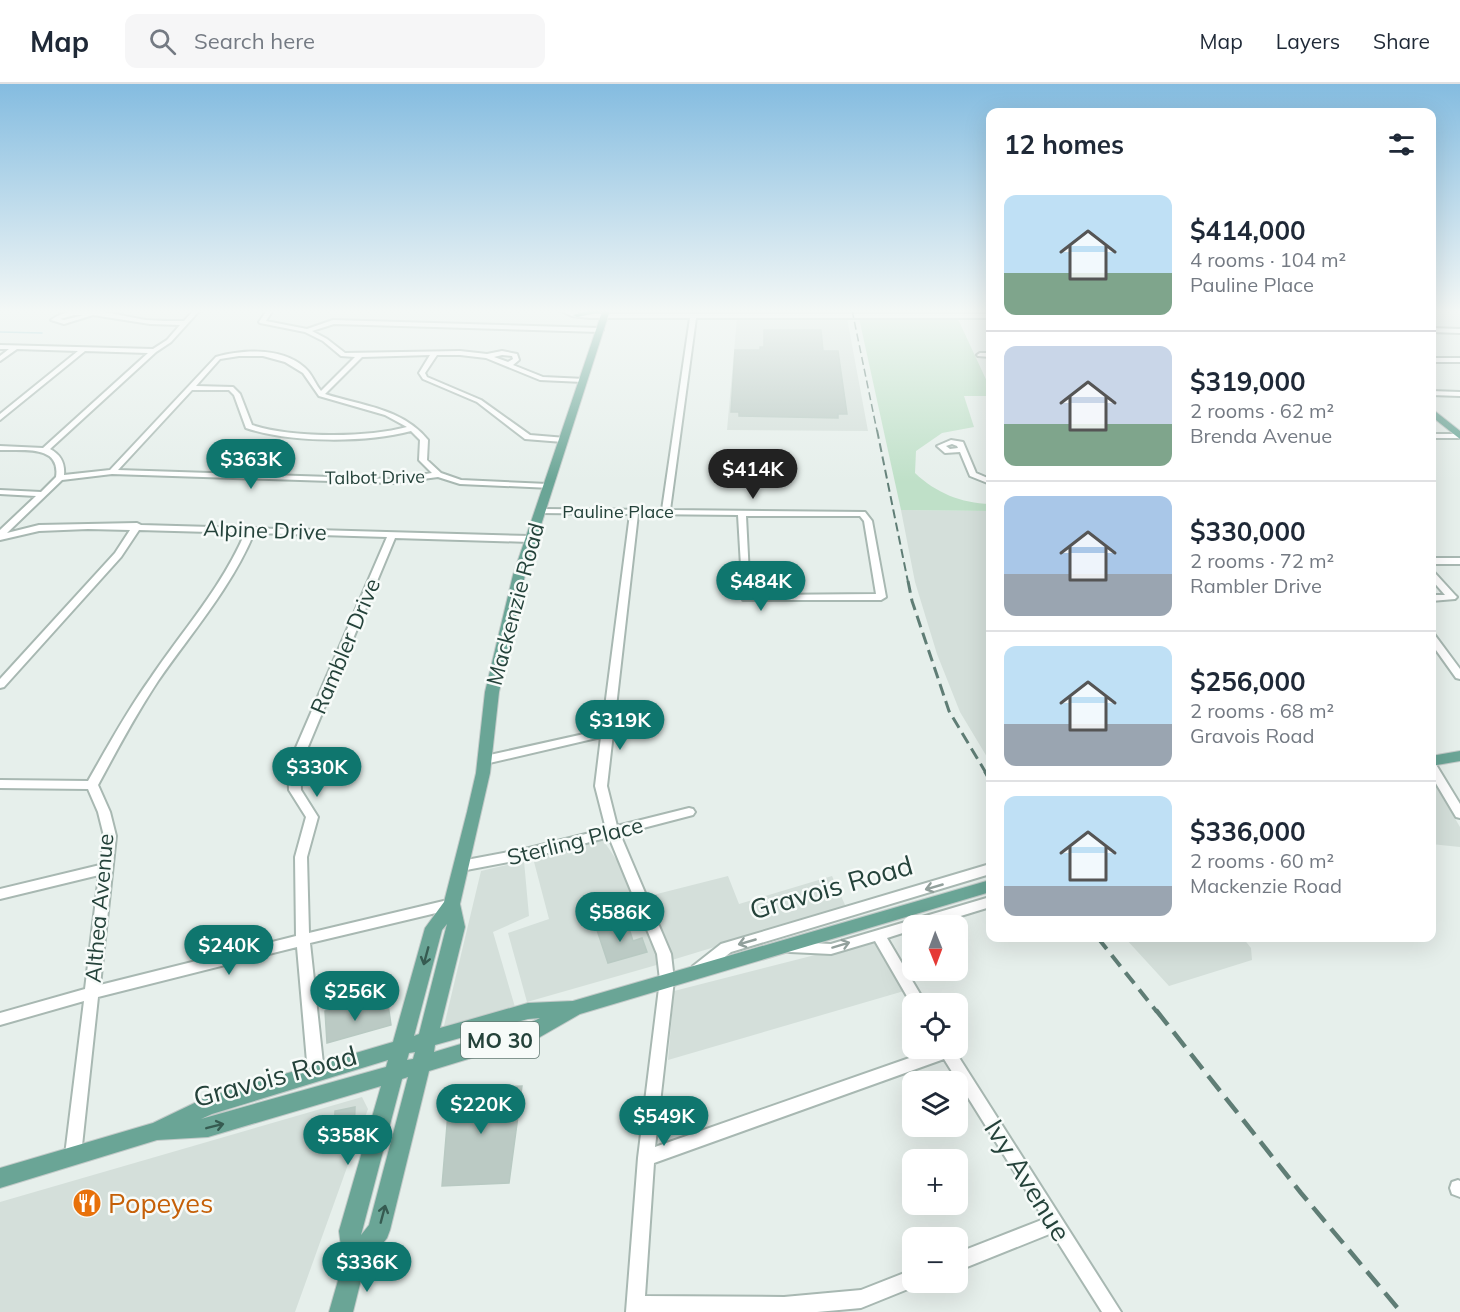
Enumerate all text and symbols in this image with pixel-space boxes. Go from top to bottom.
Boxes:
search box [125,14,545,68]
text: Map [30,24,89,59]
icon: search [146,25,179,58]
text: Search here [194,27,315,55]
text: Map [1200,28,1243,54]
text: Layers [1276,28,1340,54]
text: Share [1373,28,1430,54]
text: 12 homes [1004,128,1124,161]
icon: filters [1385,128,1418,161]
text: $414,000 [1190,214,1306,247]
icon: home [1052,219,1124,291]
text: 4 rooms · 104 m² [1190,247,1346,272]
text: Pauline Place [1190,272,1314,297]
text: $319,000 [1190,365,1306,398]
icon: home [1052,370,1124,442]
text: 2 rooms · 62 m² [1190,398,1334,423]
text: Brenda Avenue [1190,423,1332,448]
pin: $363K [209,439,293,490]
text: $363K [220,446,282,471]
pin: $414K [711,449,795,500]
text: $414K [722,456,784,481]
street label: Talbot Drive [325,465,425,489]
street label: Pauline Place [562,500,674,523]
street label: Alpine Drive [203,514,327,546]
text: $330,000 [1190,515,1306,548]
street label: Mackenzie Road [480,520,550,688]
icon: home [1052,520,1124,592]
text: 2 rooms · 72 m² [1190,548,1334,573]
pin: $484K [719,561,803,612]
text: $484K [730,568,792,593]
text: Rambler Drive [1190,573,1322,598]
street label: Rambler Drive [304,574,386,718]
text: $256,000 [1190,665,1306,698]
icon: home [1052,670,1124,742]
text: 2 rooms · 68 m² [1190,698,1334,723]
pin: $319K [578,700,662,751]
text: $319K [589,707,651,732]
text: Gravois Road [1190,723,1315,748]
pin: $330K [275,747,359,798]
text: $330K [286,754,348,779]
street label: Sterling Place [504,811,646,871]
text: $336,000 [1190,815,1306,848]
icon: home [1052,820,1124,892]
street label: Althea Avenue [79,832,119,984]
street label: Gravois Road [746,847,916,927]
text: 2 rooms · 60 m² [1190,848,1334,873]
text: Mackenzie Road [1190,873,1342,898]
one-way arrow [925,882,944,893]
pin: $586K [578,892,662,943]
text: $586K [589,899,651,924]
north arrow [902,915,968,981]
map controls [902,915,968,1293]
pin: $240K [187,925,271,976]
text: $240K [198,932,260,957]
one-way arrow [738,937,757,948]
one-way arrow [831,939,850,950]
one-way arrow [420,946,431,965]
pin: $256K [313,971,397,1022]
text: $256K [324,978,386,1003]
button: locate [902,993,968,1059]
road number: MO 30 [461,1022,539,1058]
street label: Gravois Road [189,1038,361,1114]
button: layers [902,1071,968,1137]
pin: $220K [439,1084,523,1135]
text: $220K [450,1091,512,1116]
pin: $549K [622,1096,706,1147]
text: $549K [633,1103,695,1128]
street label: Ivy Avenue [977,1113,1079,1247]
pin: $358K [306,1115,390,1166]
one-way arrow [205,1119,224,1131]
text: $358K [317,1122,379,1147]
button: + [902,1149,968,1215]
place label: Popeyes [108,1186,213,1220]
restaurant icon: Popeyes [71,1187,103,1219]
one-way arrow [377,1205,389,1224]
button: − [902,1227,968,1293]
pin: $336K [325,1242,409,1293]
text: $336K [336,1249,398,1274]

